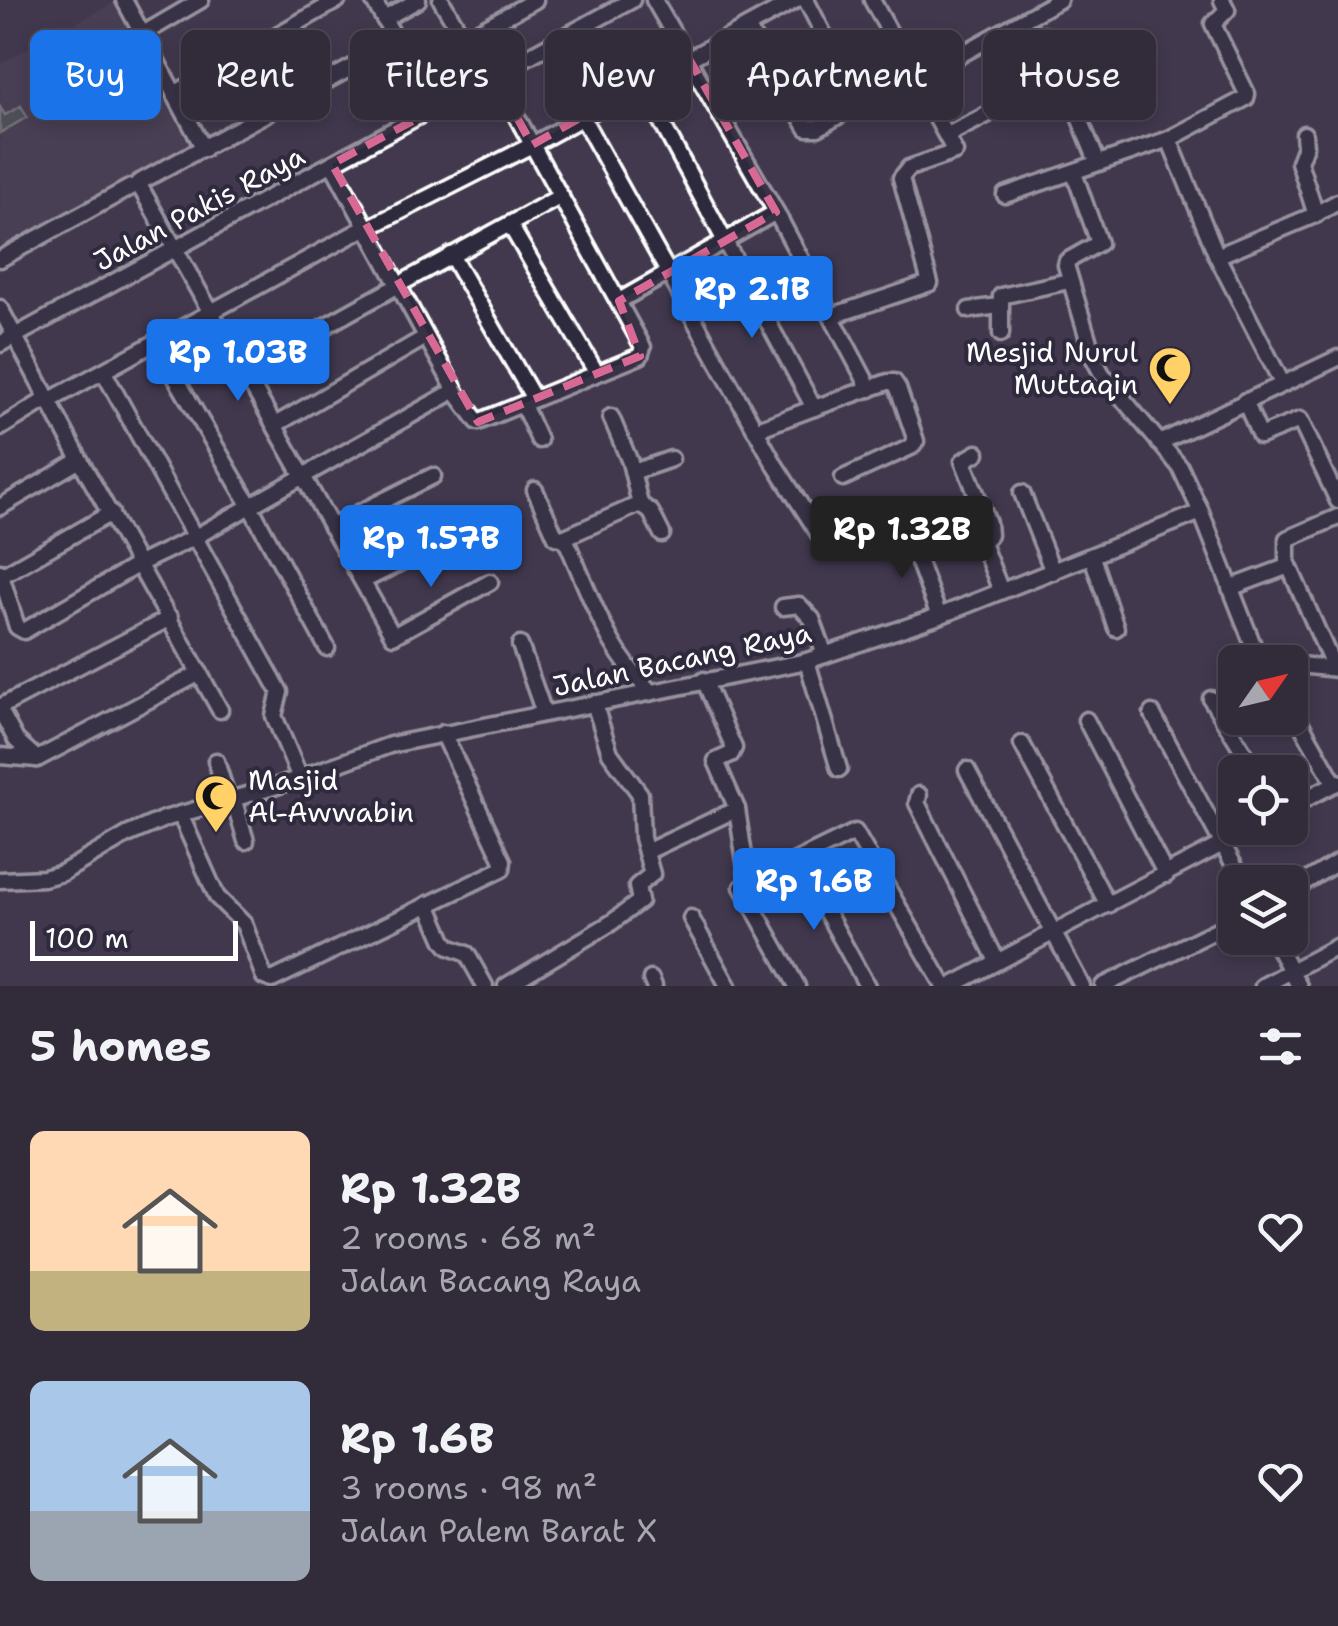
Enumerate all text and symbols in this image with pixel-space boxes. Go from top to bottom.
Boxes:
chip: Buy [30,30,161,120]
chip: Rent [181,30,330,120]
chip: Filters [350,30,525,120]
chip: New [545,30,691,120]
chip: Apartment [711,30,963,120]
chip: House [983,30,1156,120]
street label: Jalan Pakis Raya [87,136,311,280]
pin: Rp 2.1B [660,256,844,341]
text: Rp 2.1B [694,267,810,310]
pin: Rp 1.03B [135,319,341,404]
text: Rp 1.03B [168,330,308,373]
place label: Mesjid Nurul Muttaqin [966,333,1139,403]
mosque icon: Mesjid Nurul Muttaqin [1147,345,1193,406]
pin: Rp 1.32B [799,496,1005,581]
pin: Rp 1.57B [328,505,534,590]
text: Rp 1.32B [833,507,971,550]
text: Rp 1.57B [362,516,500,559]
street label: Jalan Bacang Raya [549,613,815,705]
north arrow [1218,645,1308,735]
map controls [1218,645,1308,955]
button: locate [1218,755,1308,845]
place label: Masjid Al-Awwabin [248,761,414,831]
mosque icon: Masjid Al-Awwabin [193,773,239,834]
pin: Rp 1.6B [722,848,906,933]
text: Rp 1.6B [755,859,873,902]
button: layers [1218,865,1308,955]
scale bar [30,916,238,960]
text: 100 m [45,919,129,957]
text: 5 homes [30,1018,211,1074]
icon: filters [1253,1019,1308,1074]
text: Rp 1.32B [340,1160,522,1216]
icon: home [110,1171,230,1291]
icon: heart [1253,1204,1308,1259]
text: 2 rooms · 68 m² [340,1216,596,1259]
text: Jalan Bacang Raya [340,1259,641,1302]
text: Rp 1.6B [340,1410,495,1466]
icon: home [110,1421,230,1541]
icon: heart [1253,1454,1308,1509]
text: 3 rooms · 98 m² [340,1466,597,1509]
text: Jalan Palem Barat X [340,1509,657,1552]

